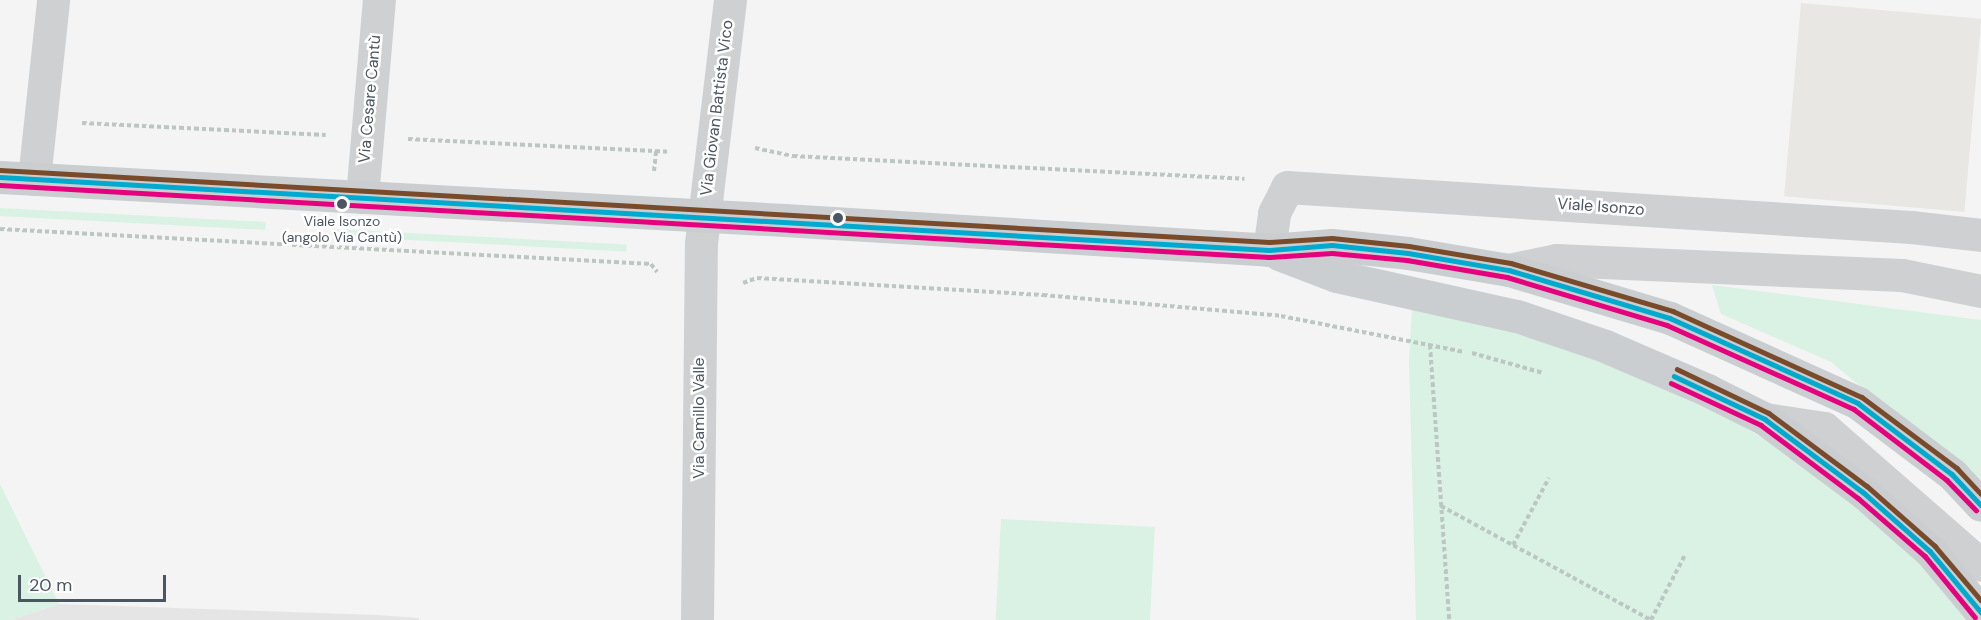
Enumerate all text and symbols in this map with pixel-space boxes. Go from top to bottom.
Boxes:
street label: Via Giovan Battista Vico [697,19,737,197]
street label: Via Cesare Cantù [355,34,385,164]
street label: Viale Isonzo [1557,194,1645,220]
marker: Viale Isonzo (angolo Via Cantù) [336,198,348,210]
unlabelled marker [832,212,844,224]
place label: Viale Isonzo (angolo Via Cantù) [282,213,402,246]
street label: Via Camillo Valle [689,357,709,479]
scale bar [21,563,170,601]
text: 20 m [29,573,72,597]

